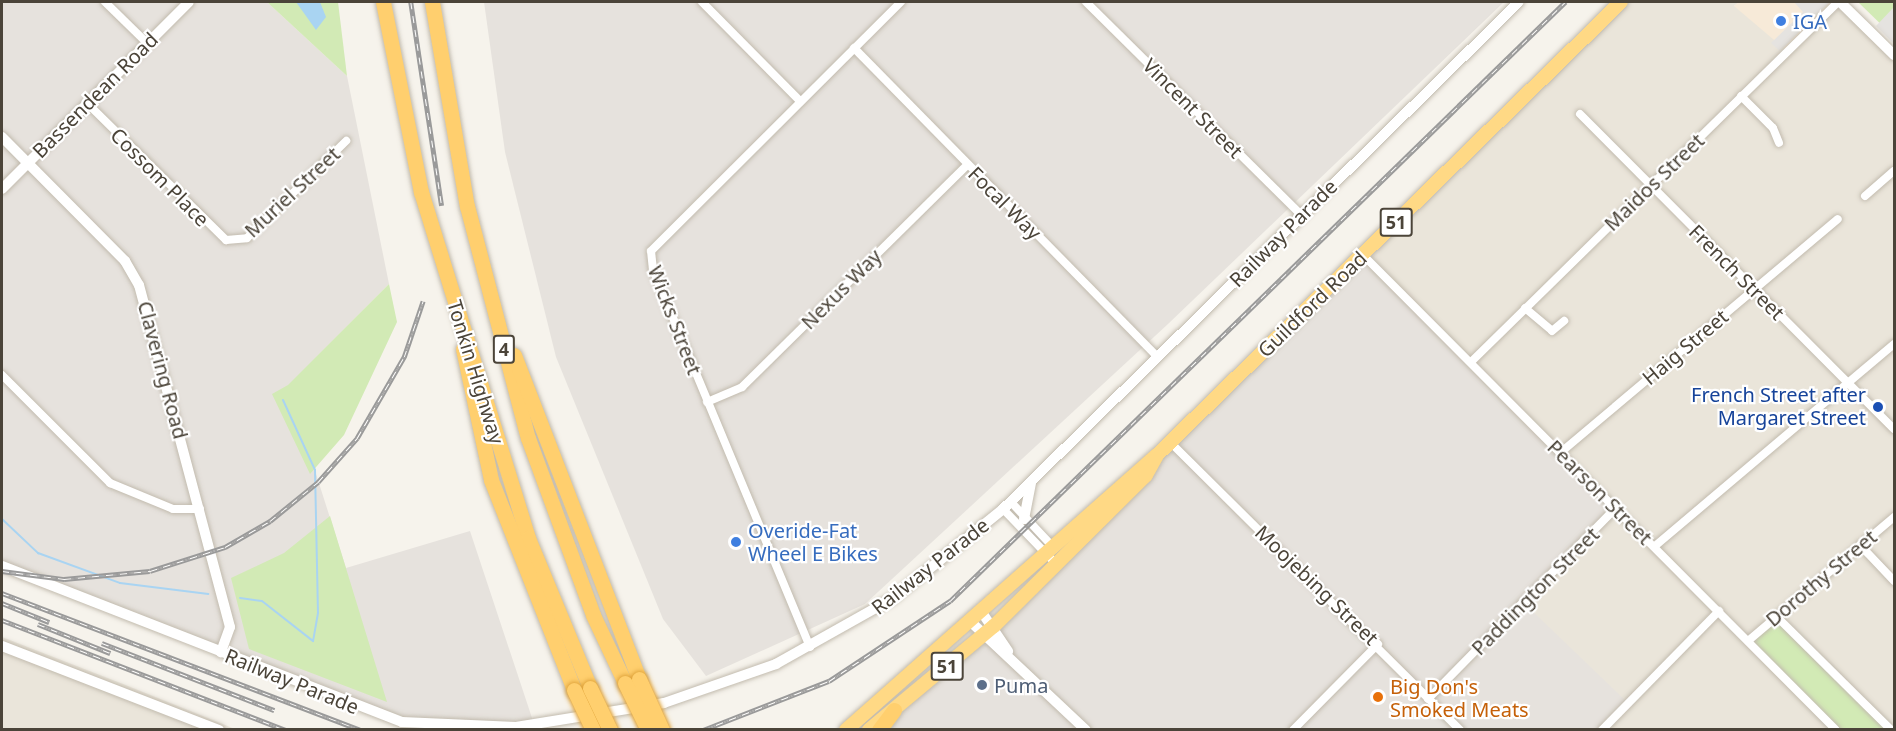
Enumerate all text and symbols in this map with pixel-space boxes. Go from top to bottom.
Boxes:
place label: IGA [1793,9,1827,33]
marker: IGA [1774,14,1788,28]
street label: Bassendean Road [27,27,163,163]
street label: Vincent Street [1138,53,1248,163]
street label: Cossom Place [106,123,214,231]
street label: Maidos Street [1599,128,1709,236]
street label: Muriel Street [239,142,345,242]
street label: Focal Way [964,162,1046,244]
street label: Railway Parade [1224,174,1342,292]
road number: 51 [1380,207,1412,237]
street label: French Street [1684,219,1790,325]
street label: Nexus Way [796,244,886,334]
street label: Guildford Road [1253,246,1371,362]
street label: Wicks Street [643,262,707,378]
street label: Tonkin Highway [443,297,509,447]
street label: Clavering Road [133,298,193,442]
street label: Haig Street [1637,304,1733,390]
road number: 4 [492,334,516,364]
place label: French Street after Margaret Street [1691,383,1866,430]
marker: French Street after Margaret Street [1871,400,1885,414]
street label: Pearson Street [1543,435,1657,549]
street label: Railway Parade [867,513,993,619]
place label: Overide-Fat Wheel E Bikes [748,518,878,565]
street label: Moojebing Street [1250,520,1384,650]
street label: Paddington Street [1466,522,1604,660]
street label: Dorothy Street [1761,525,1881,631]
marker: Overide-Fat Wheel E Bikes [729,535,743,549]
street label: Railway Parade [222,643,362,719]
road number: 51 [930,651,964,681]
place label: Puma [994,673,1048,697]
place label: Big Don's Smoked Meats [1390,674,1529,721]
marker: Puma [975,678,989,692]
marker: Big Don's Smoked Meats [1371,690,1385,704]

